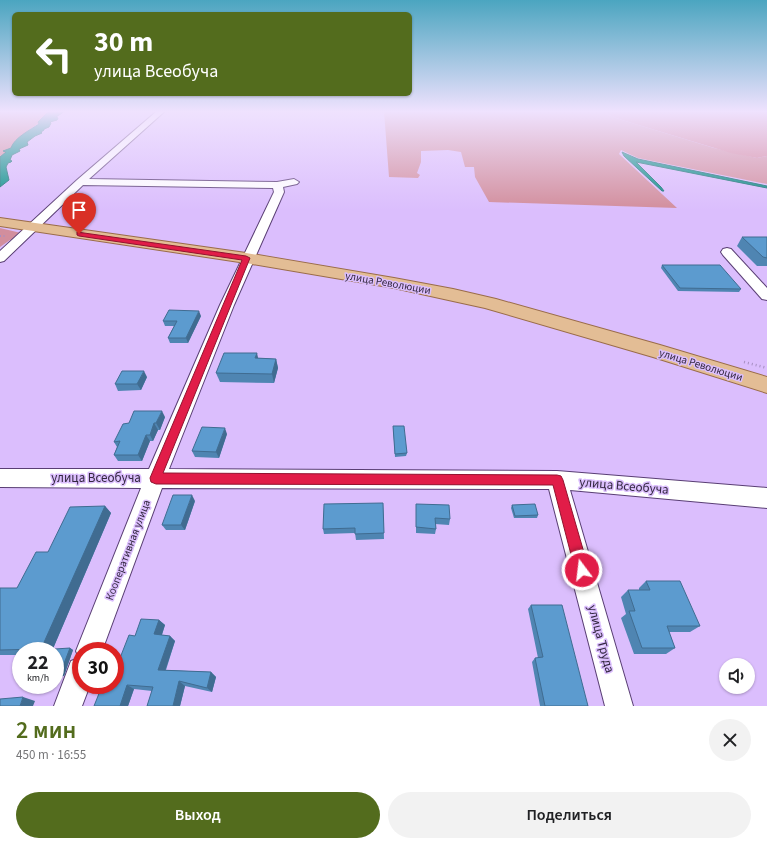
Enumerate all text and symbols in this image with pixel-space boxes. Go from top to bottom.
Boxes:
text: 30 m [94,22,153,62]
icon: left [28,28,80,80]
text: улица Всеобуча [94,59,218,84]
pin [62,193,96,234]
icon: arrive [68,199,90,221]
street label: улица Революции [344,268,432,298]
street label: улица Революции [657,345,745,385]
street label: улица Всеобуча [51,469,141,487]
street label: улица Всеобуча [579,473,669,499]
street label: Кооперативная улица [102,498,154,602]
position arrow [561,549,603,591]
street label: улица Труда [583,603,619,675]
speed limit sign: 30 [72,642,124,694]
text: 22 [27,649,49,677]
map controls [719,658,755,694]
button: sound [719,658,755,694]
text: km/h [27,671,49,685]
text: 2 мин [16,713,76,748]
button: close [709,719,751,761]
text: 450 m · 16:55 [16,746,86,764]
button: Выход [16,792,380,838]
button: Поделиться [388,792,751,838]

